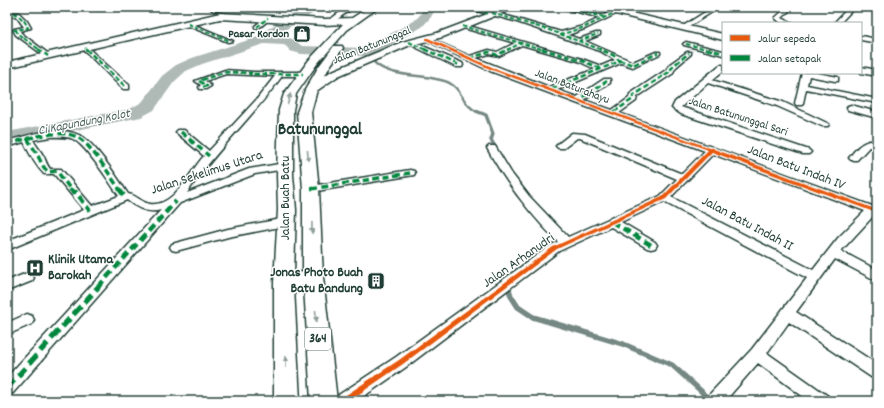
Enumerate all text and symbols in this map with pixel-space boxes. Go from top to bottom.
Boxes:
legend [722,22,862,74]
street label: Jalan Batununggal [330,23,414,69]
shop icon: Pasar Kordon [292,24,312,44]
place label: Pasar Kordon [228,26,289,43]
text: Jalur sepeda [758,31,816,48]
text: Jalan setapak [758,51,821,68]
street label: Jalan Baturahayu [532,65,612,109]
one-way arrow [286,93,292,105]
street label: Jalan Batununggal Sari [686,93,790,141]
water label: Ci Kapundung Kolot [36,105,133,141]
district label: Batununggal [278,118,363,143]
street label: Jalan Batu Indah IV [744,140,848,196]
street label: Jalan Sekelimus Utara [149,145,266,200]
one-way arrow [305,150,311,162]
street label: Jalan Buah Batu [276,156,296,240]
street label: Jalan Batu Indah II [698,191,797,257]
one-way arrow [309,222,315,235]
street label: Jalan Arhanudri [479,229,559,293]
place label: Klinik Utama Barokah [48,250,114,286]
hospital icon: Klinik Utama Barokah [25,258,45,278]
place label: Jonas Photo Buah Batu Bandung [270,263,364,299]
building icon: Jonas Photo Buah Batu Bandung [366,271,386,291]
one-way arrow [313,310,320,322]
road number: 364 [305,328,331,350]
one-way arrow [283,355,289,368]

